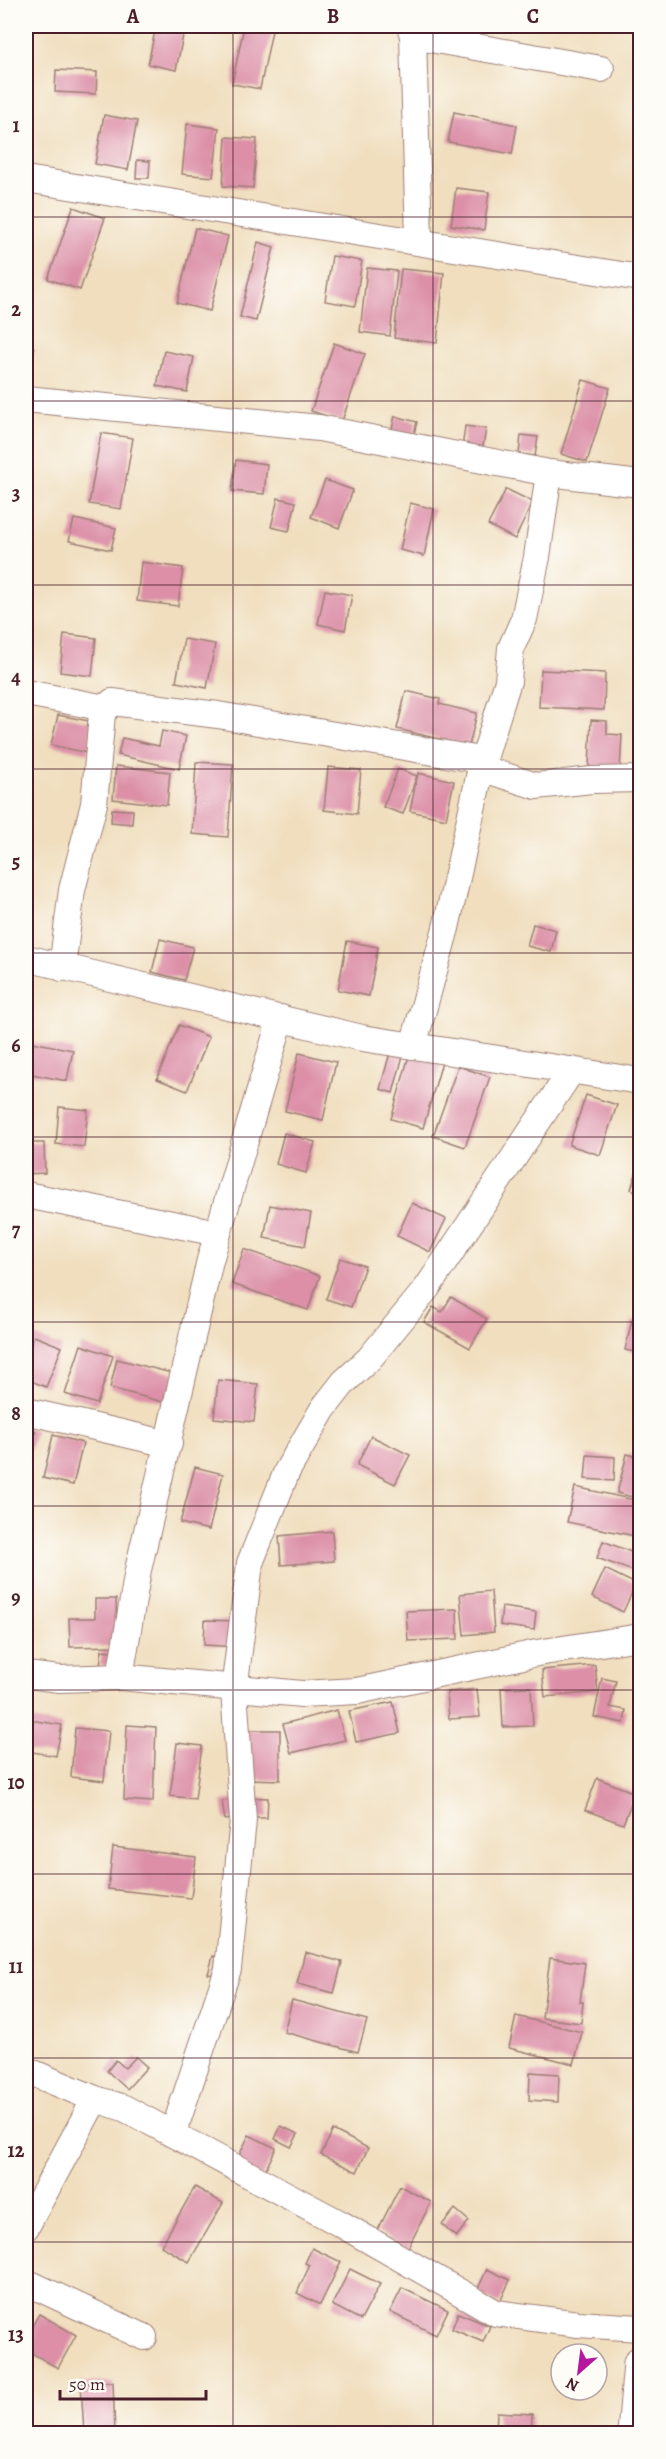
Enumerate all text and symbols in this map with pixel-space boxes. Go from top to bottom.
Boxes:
text: A [126,3,140,30]
text: B [327,3,339,30]
text: C [527,3,539,30]
text: 1 [12,112,20,139]
text: 2 [11,296,21,323]
text: 3 [12,480,20,507]
text: 4 [11,664,21,691]
text: 5 [12,848,20,875]
text: 6 [11,1032,21,1059]
text: 7 [12,1216,21,1243]
text: 8 [11,1400,21,1427]
text: 9 [11,1584,21,1611]
text: 10 [7,1769,25,1796]
text: 11 [9,1953,23,1980]
text: 12 [8,2137,25,2164]
text: 13 [8,2321,24,2348]
north arrow [549,2342,609,2402]
scale bar [60,2363,206,2401]
text: 50 m [69,2372,105,2396]
text: N [562,2372,583,2397]

